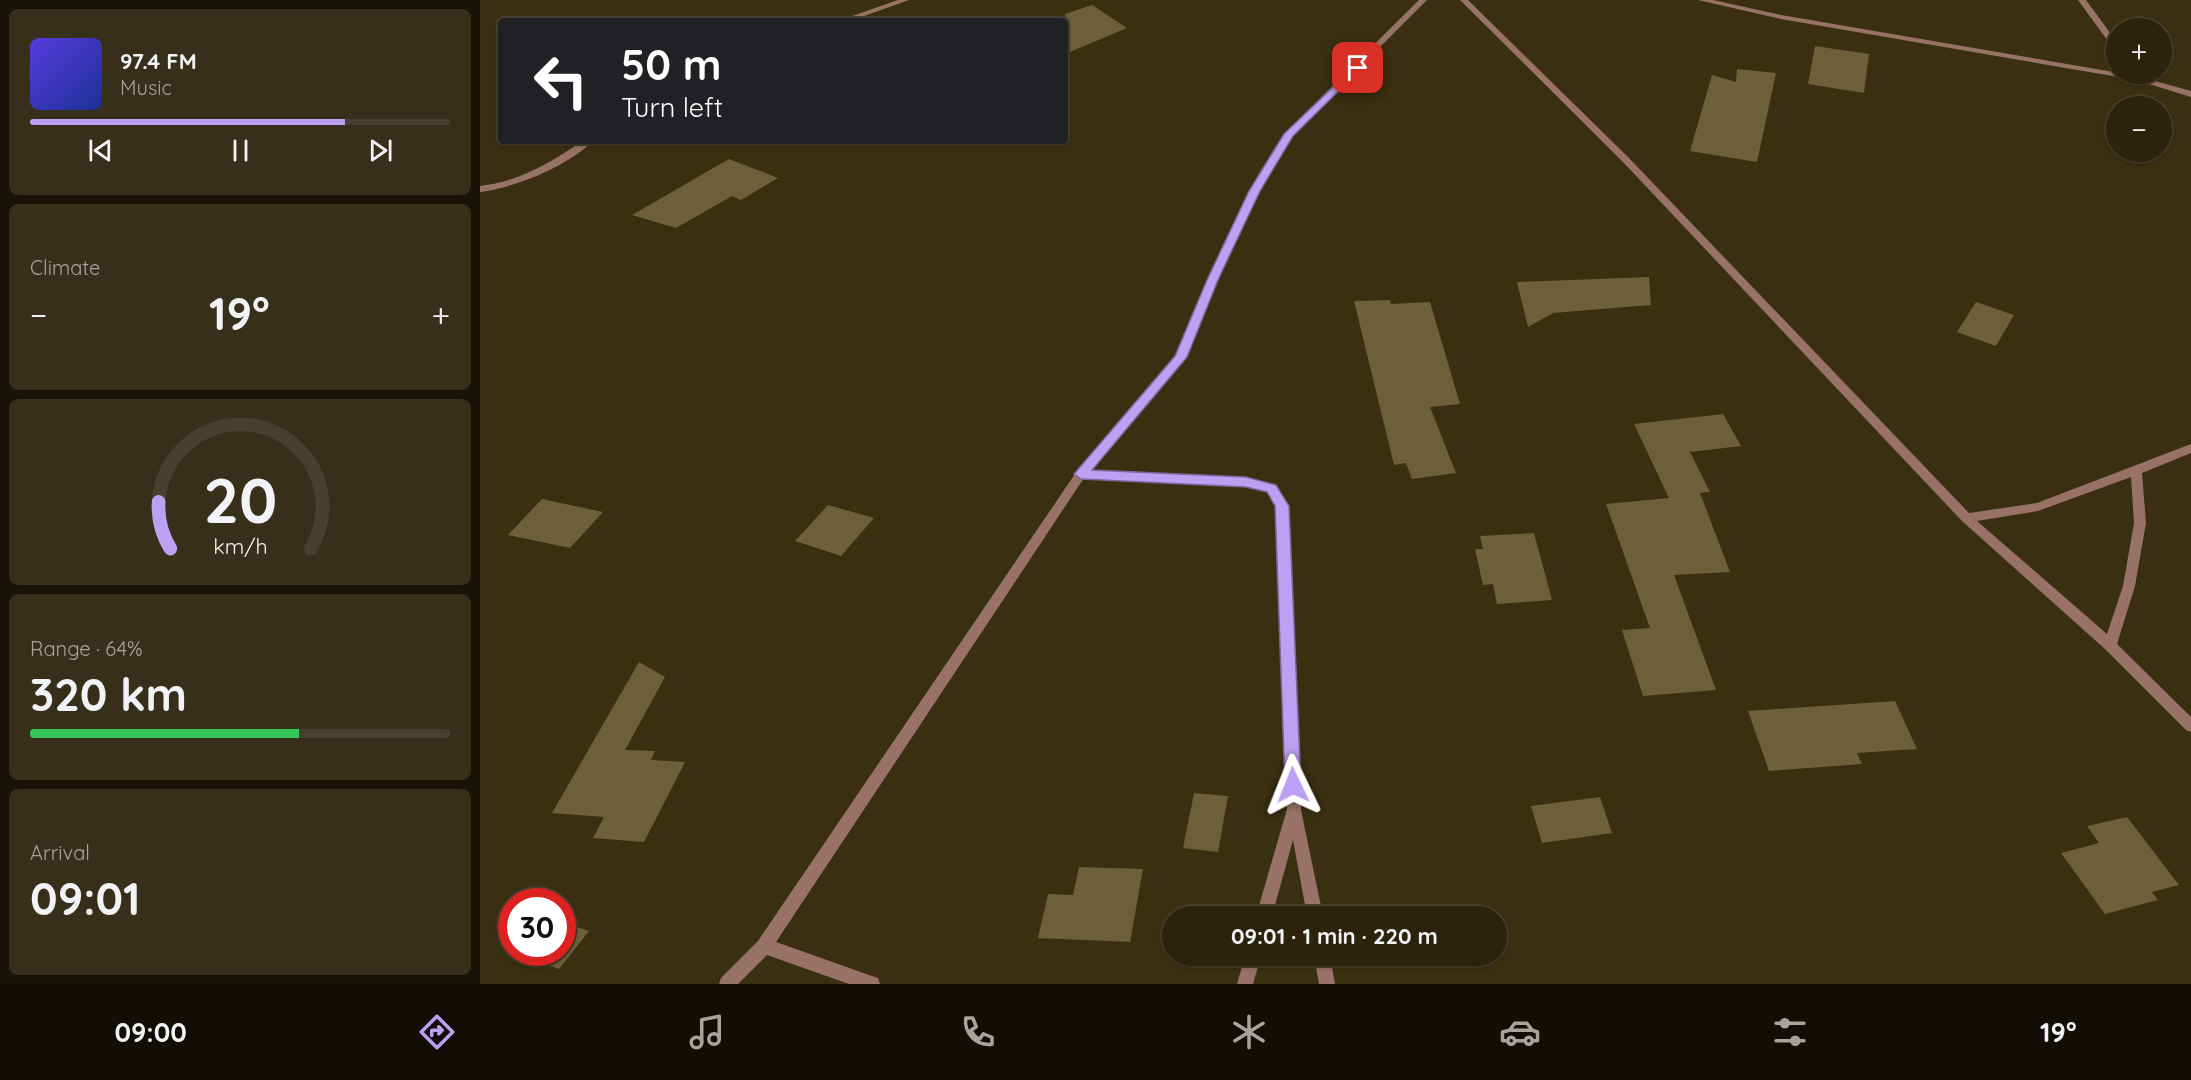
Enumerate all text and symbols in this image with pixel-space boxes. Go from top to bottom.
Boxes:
map controls [2106,18,2172,162]
button: + [2106,18,2172,84]
text: 50 m [621,38,721,91]
icon: left [522,42,600,120]
pin [1332,42,1383,93]
text: 97.4 FM [120,47,197,75]
icon: arrive [1341,51,1374,84]
text: Music [120,75,172,100]
text: Turn left [621,90,723,124]
button: − [2106,96,2172,162]
icon: previous [84,134,117,167]
icon: pause [224,134,257,167]
icon: next [364,134,397,167]
text: Climate [30,255,100,280]
text: 19° [209,285,270,341]
text: − [30,294,47,335]
text: + [431,294,450,335]
text: 20 [203,461,277,539]
text: km/h [213,533,267,559]
text: Range · 64% [30,636,142,661]
text: 320 km [30,666,187,722]
position arrow [1261,753,1325,817]
text: Arrival [30,840,90,865]
text: 09:01 [30,870,141,926]
speed limit sign: 30 [498,888,576,966]
text: 09:01 · 1 min · 220 m [1231,922,1438,950]
icon: directions [416,1011,458,1053]
icon: music [686,1011,728,1053]
icon: phone [957,1011,999,1053]
icon: climate [1228,1011,1270,1053]
icon: car [1499,1011,1541,1053]
icon: filters [1769,1011,1811,1053]
text: 09:00 [114,1015,187,1049]
text: 19° [2040,1015,2077,1049]

